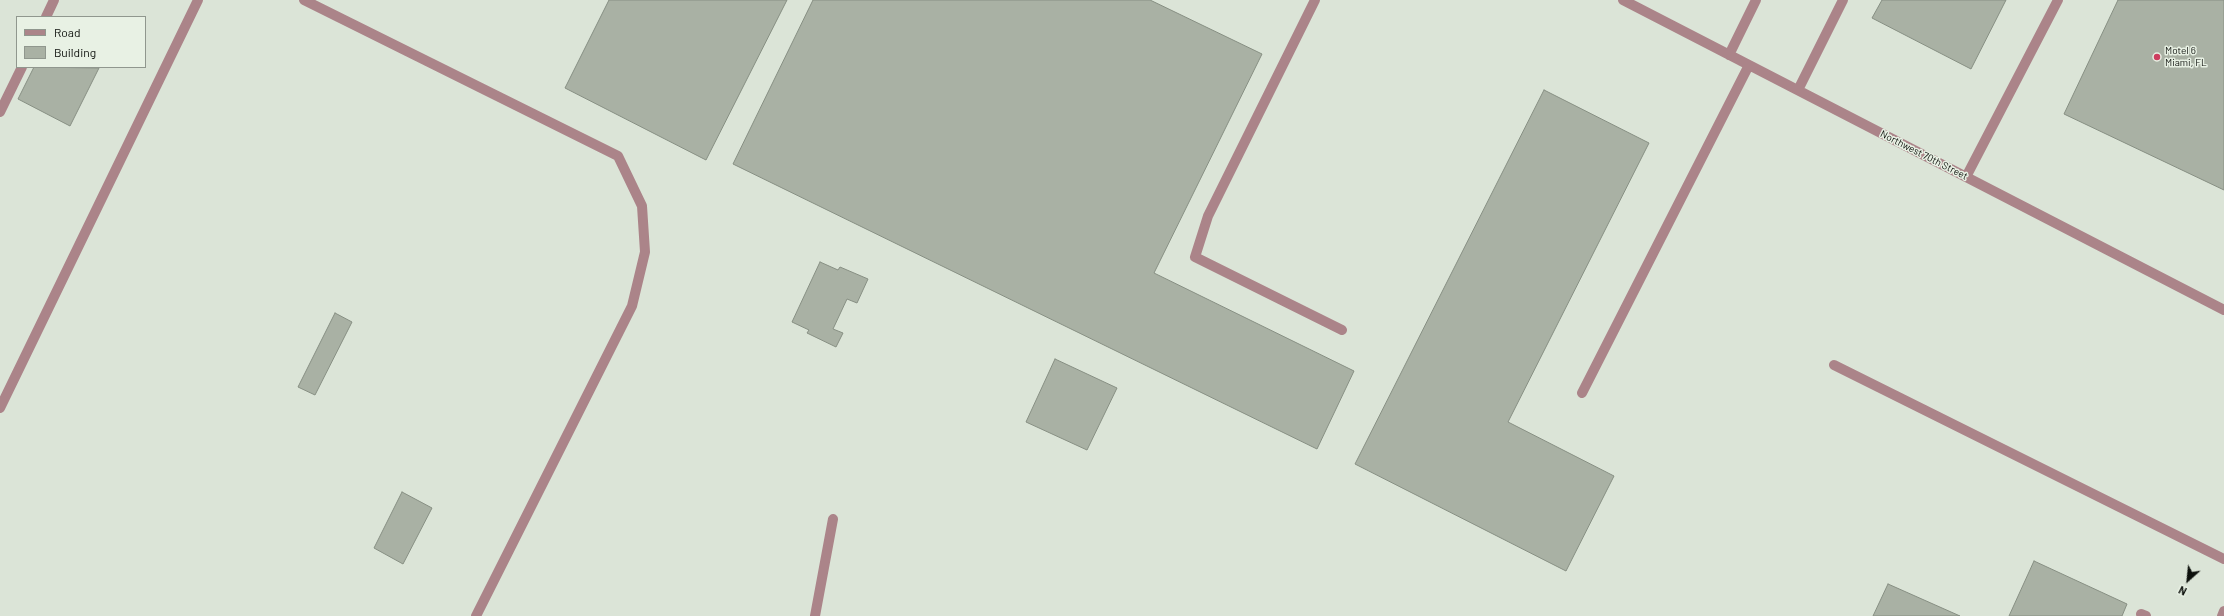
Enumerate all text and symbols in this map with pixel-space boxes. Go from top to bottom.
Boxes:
legend [16,16,146,68]
text: Road [54,25,81,39]
text: Building [54,45,96,59]
place label: Motel 6 Miami, FL [2165,45,2207,68]
marker: Motel 6 Miami, FL [2152,52,2162,62]
street label: Northwest 70th Street [1878,128,1970,182]
north arrow [2168,560,2208,600]
text: N [2176,584,2189,599]

